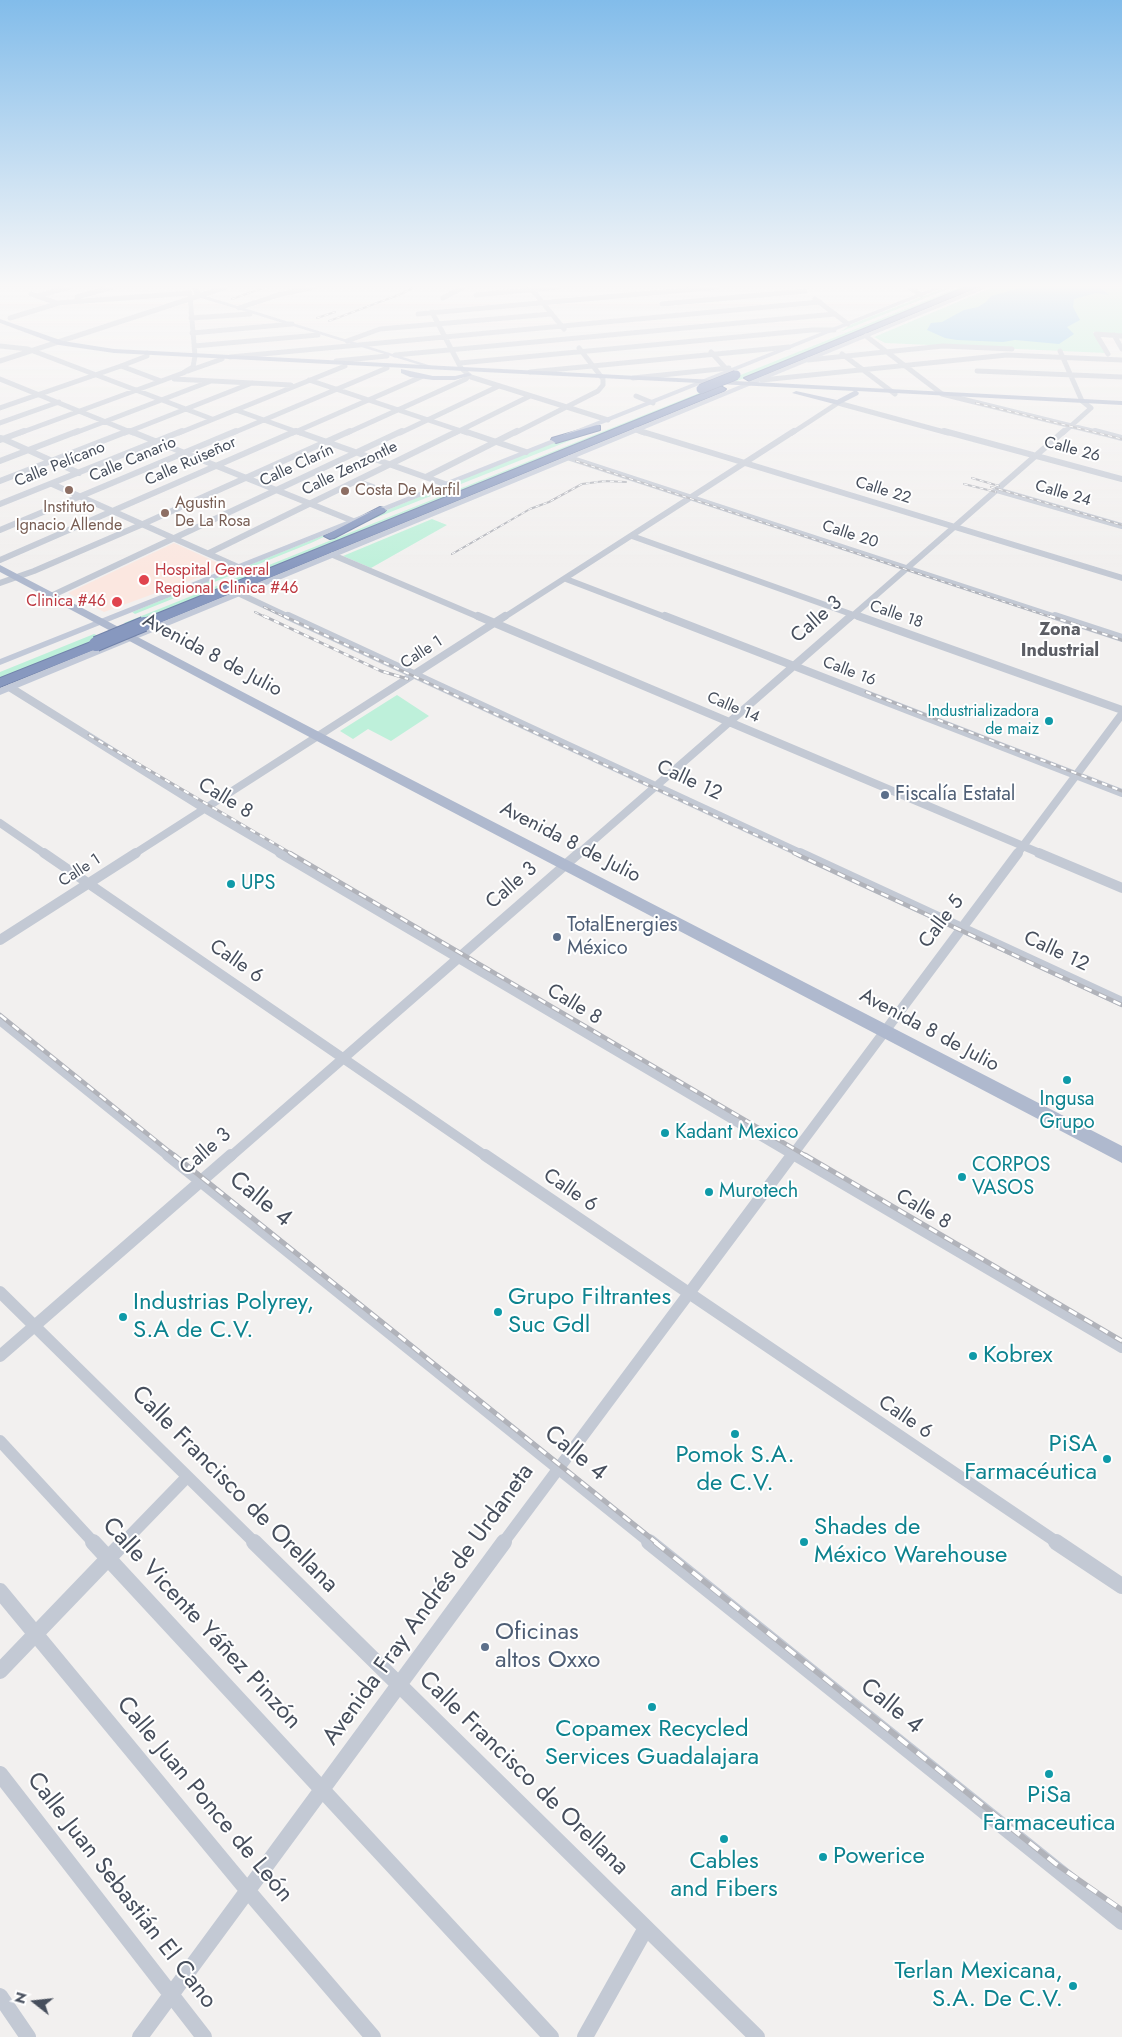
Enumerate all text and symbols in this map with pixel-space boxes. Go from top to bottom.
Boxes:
street label: Calle Canario [87,433,179,487]
street label: Calle Ruiseñor [142,433,240,491]
street label: Calle 26 [1042,433,1102,467]
street label: Calle Pelícano [12,438,108,492]
street label: Calle Zenzontle [299,438,401,500]
street label: Calle Clarín [257,441,337,491]
street label: Calle 22 [853,473,913,509]
street label: Calle 24 [1033,477,1093,511]
place label: Costa De Marfil [355,481,460,501]
marker: Instituto Ignacio Allende [63,484,75,496]
marker: Costa De Marfil [339,485,351,497]
place label: Agustin De La Rosa [175,494,250,532]
place label: Instituto Ignacio Allende [16,498,122,536]
marker: Agustin De La Rosa [159,507,171,519]
street label: Calle 20 [820,517,880,553]
place label: Hospital General Regional Clinica #46 [155,561,299,599]
marker: Hospital General Regional Clinica #46 [137,573,151,587]
street label: Calle 3 [787,591,847,649]
place label: Clinica #46 [26,592,106,612]
marker: Clinica #46 [110,595,124,609]
street label: Calle 18 [867,597,925,633]
street label: Avenida 8 de Julio [138,609,286,703]
district label: Zona Industrial [1021,620,1099,662]
street label: Calle 1 [397,632,447,674]
street label: Calle 16 [820,653,878,691]
street label: Calle 14 [704,688,762,728]
place label: Industrializadora de maiz [928,702,1039,740]
marker: Industrializadora de maiz [1043,715,1055,727]
street label: Calle 12 [653,756,725,806]
street label: Calle 8 [193,773,257,825]
place label: Fiscalía Estatal [895,783,1015,807]
marker: Fiscalía Estatal [879,789,891,801]
street label: Avenida 8 de Julio [496,797,644,889]
street label: Calle 1 [55,850,105,892]
street label: Calle 3 [482,857,542,915]
place label: UPS [241,872,275,896]
marker: UPS [225,878,237,890]
street label: Calle 5 [914,891,970,953]
place label: TotalEnergies México [567,914,678,961]
street label: Calle 12 [1020,927,1092,977]
marker: TotalEnergies México [551,931,563,943]
street label: Calle 6 [204,935,268,989]
street label: Calle 8 [542,979,606,1031]
street label: Avenida 8 de Julio [855,984,1003,1078]
marker: Ingusa Grupo [1061,1074,1073,1086]
place label: Ingusa Grupo [1039,1088,1095,1135]
place label: Kadant Mexico [675,1121,799,1145]
street label: Calle 3 [176,1123,236,1181]
marker: Kadant Mexico [659,1127,671,1139]
place label: CORPOS VASOS [972,1154,1050,1201]
street label: Calle 6 [538,1164,602,1218]
street label: Calle 4 [223,1166,297,1234]
marker: CORPOS VASOS [956,1171,968,1183]
place label: Murotech [719,1180,798,1204]
street label: Calle 8 [891,1185,955,1235]
marker: Murotech [703,1186,715,1198]
place label: Grupo Filtrantes Suc Gdl [508,1284,671,1340]
place label: Industrias Polyrey, S.A de C.V. [133,1289,314,1345]
marker: Grupo Filtrantes Suc Gdl [492,1306,504,1318]
marker: Industrias Polyrey, S.A de C.V. [117,1311,129,1323]
place label: Kobrex [983,1342,1053,1370]
marker: Kobrex [967,1350,979,1362]
street label: Calle Francisco de Orellana [125,1381,343,1599]
street label: Calle 6 [873,1391,937,1445]
street label: Calle 4 [538,1420,612,1488]
marker: Pomok S.A. de C.V. [729,1428,741,1440]
place label: PiSA Farmacéutica [964,1431,1097,1487]
place label: Pomok S.A. de C.V. [675,1442,795,1498]
marker: PiSA Farmacéutica [1101,1453,1113,1465]
street label: Avenida Fray Andrés de Urdaneta [317,1459,541,1751]
street label: Calle Vicente Yáñez Pinzón [95,1512,307,1736]
place label: Shades de México Warehouse [814,1514,1007,1570]
marker: Shades de México Warehouse [798,1536,810,1548]
place label: Oficinas altos Oxxo [495,1619,600,1675]
marker: Oficinas altos Oxxo [479,1641,491,1653]
street label: Calle Francisco de Orellana [412,1666,634,1882]
street label: Calle 4 [854,1673,928,1741]
street label: Calle Juan Ponce de León [110,1691,298,1909]
marker: Copamex Recycled Services Guadalajara [646,1701,658,1713]
place label: Copamex Recycled Services Guadalajara [545,1716,759,1772]
street label: Calle Juan Sebastián El Cano [20,1767,222,2015]
marker: PiSa Farmaceutica [1043,1768,1055,1780]
place label: PiSa Farmaceutica [983,1782,1115,1838]
marker: Cables and Fibers [718,1833,730,1845]
place label: Powerice [833,1843,925,1871]
place label: Cables and Fibers [670,1848,778,1904]
marker: Powerice [817,1851,829,1863]
place label: Terlan Mexicana, S.A. De C.V. [894,1958,1063,2014]
north arrow [10,1977,60,2027]
marker: Terlan Mexicana, S.A. De C.V. [1067,1980,1079,1992]
text: N [9,1990,32,2006]

